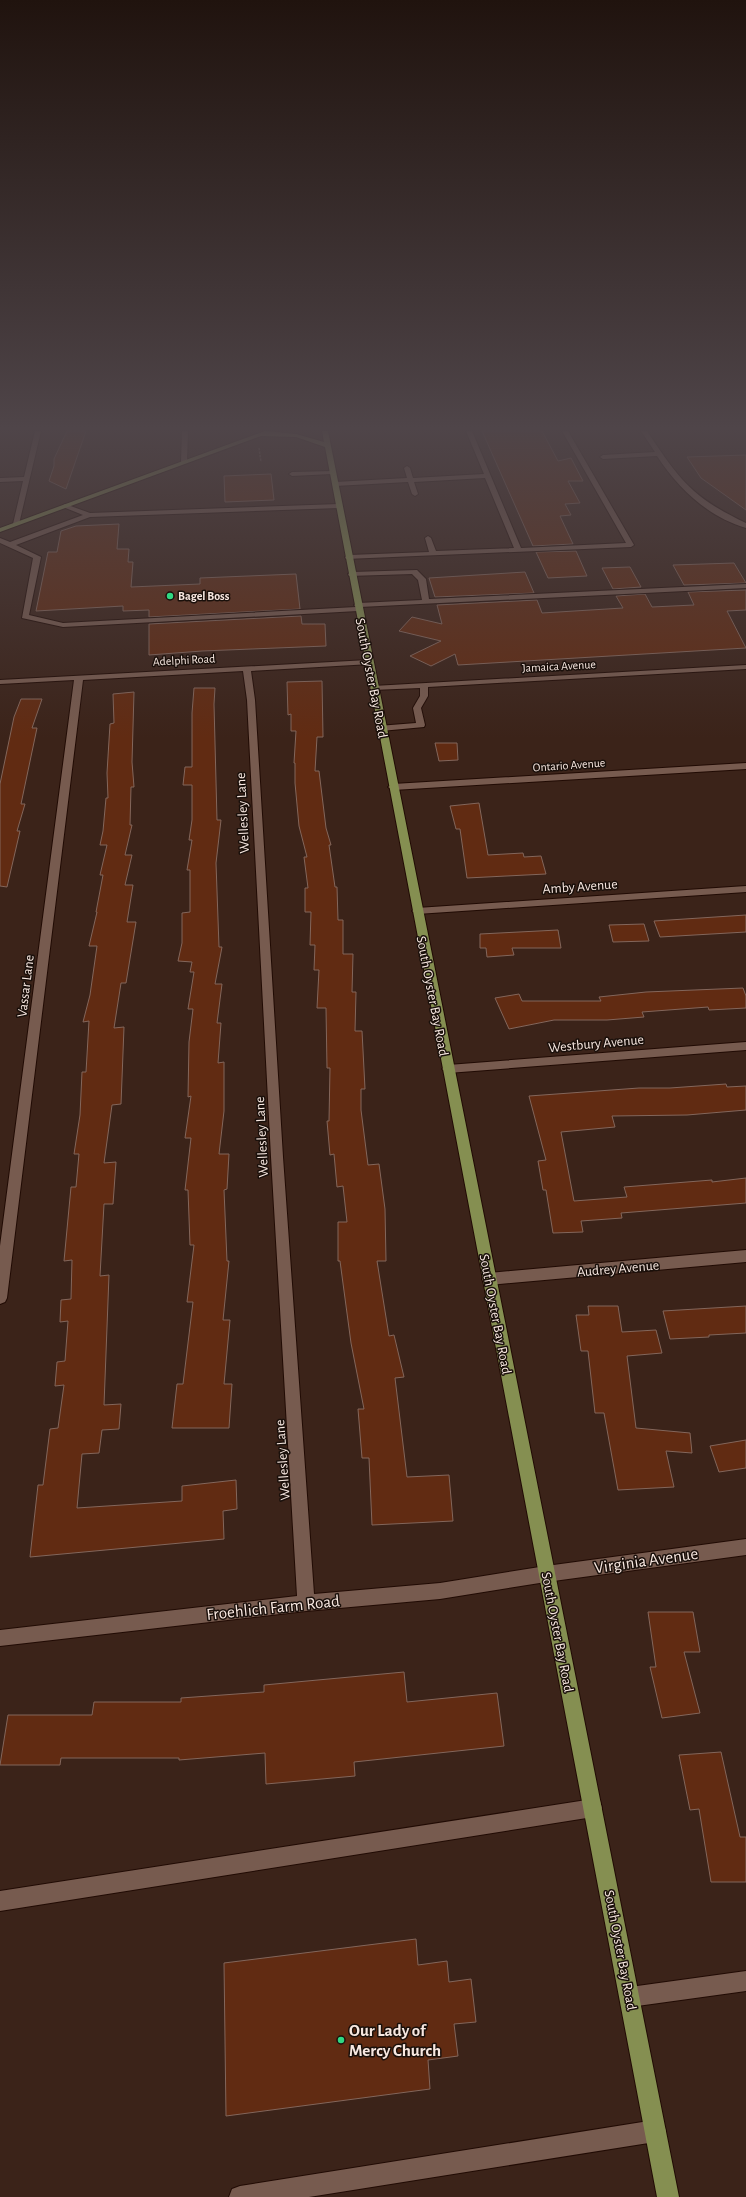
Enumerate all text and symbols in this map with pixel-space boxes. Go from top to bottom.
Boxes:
place label: Bagel Boss [178,590,230,602]
marker: Bagel Boss [165,591,175,601]
street label: South Oyster Bay Road [353,617,390,739]
street label: Adelphi Road [152,652,216,668]
street label: Jamaica Avenue [522,658,596,674]
street label: Ontario Avenue [532,756,606,774]
street label: Wellesley Lane [234,772,252,854]
street label: Amby Avenue [542,877,618,897]
street label: South Oyster Bay Road [414,935,451,1057]
street label: Vassar Lane [15,954,37,1018]
street label: Westbury Avenue [548,1033,645,1055]
street label: Wellesley Lane [253,1096,271,1178]
street label: South Oyster Bay Road [477,1253,514,1375]
street label: Audrey Avenue [577,1258,660,1280]
street label: Wellesley Lane [273,1419,293,1501]
street label: Virginia Avenue [593,1545,699,1576]
street label: South Oyster Bay Road [539,1571,576,1693]
street label: Froehlich Farm Road [206,1592,341,1623]
street label: South Oyster Bay Road [602,1889,639,2011]
place label: Our Lady of Mercy Church [349,2022,441,2060]
marker: Our Lady of Mercy Church [336,2035,346,2045]

